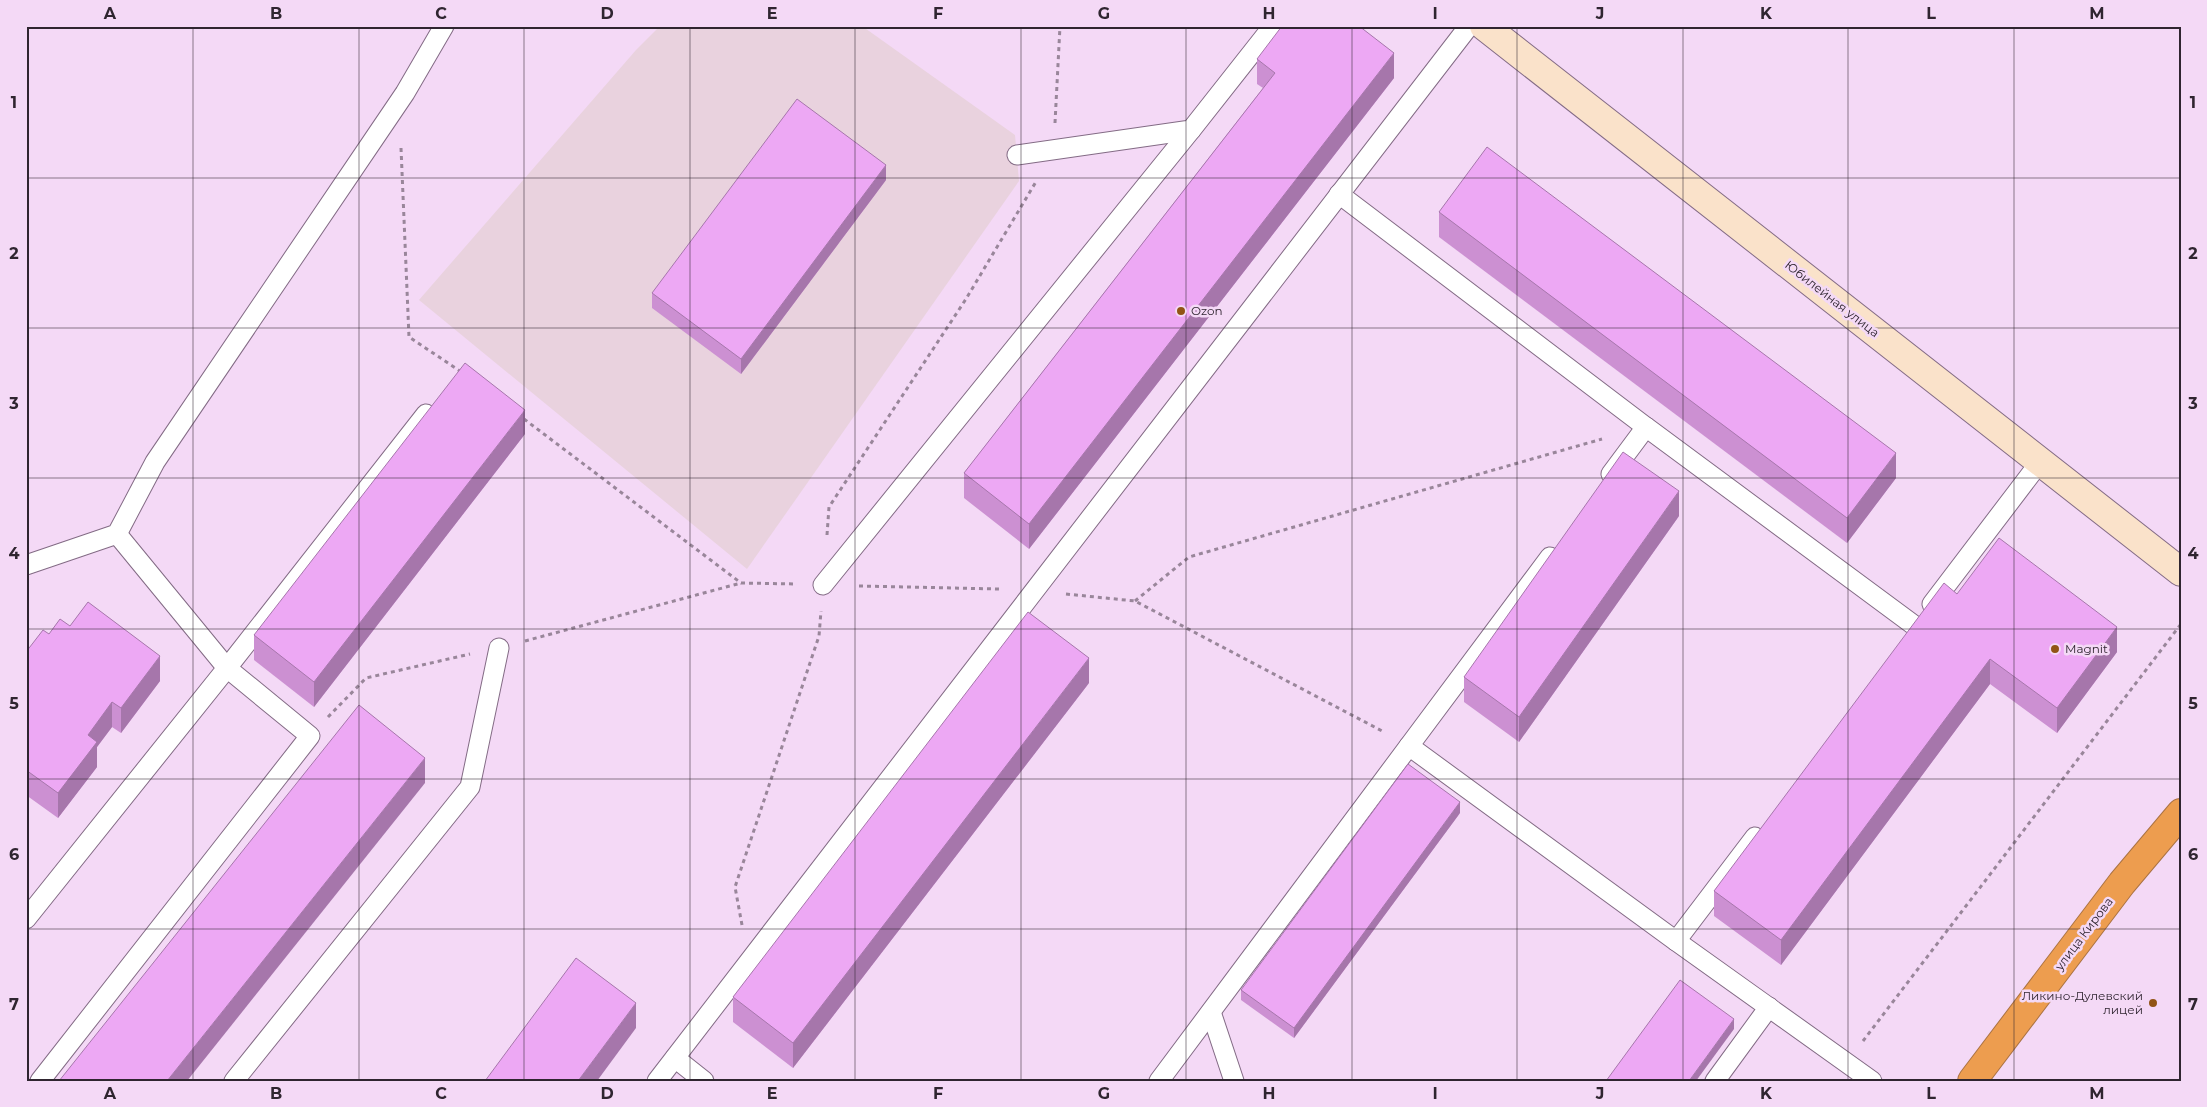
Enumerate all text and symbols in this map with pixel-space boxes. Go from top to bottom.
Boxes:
text: A [103,4,117,23]
text: B [270,4,282,23]
text: C [435,4,447,23]
text: D [600,4,614,23]
text: E [767,4,777,23]
text: F [933,4,943,23]
text: G [1098,4,1110,23]
text: H [1263,4,1275,23]
text: I [1432,4,1438,23]
text: J [1595,4,1604,23]
text: K [1760,4,1773,23]
text: L [1926,4,1936,23]
text: M [2089,4,2105,23]
text: 1 [11,93,17,112]
text: 1 [2190,93,2196,112]
text: 2 [9,244,19,263]
text: 2 [2188,244,2198,263]
street label: Юбилейная улица [1782,257,1882,340]
place label: Ozon [1191,303,1223,318]
marker: Ozon [1175,305,1187,317]
text: 3 [8,394,19,413]
text: 3 [2187,394,2198,413]
text: 4 [8,544,20,563]
text: 4 [2187,544,2199,563]
place label: Magnit [2065,641,2108,656]
marker: Magnit [2049,643,2061,655]
text: 5 [9,694,19,713]
text: 5 [2188,694,2198,713]
text: 6 [9,845,19,864]
text: 6 [2188,845,2198,864]
street label: улица Кирова [2051,894,2116,974]
place label: Ликино-Дулевский лицей [2022,988,2143,1017]
text: 7 [9,995,19,1014]
text: 7 [2188,995,2198,1014]
marker: Ликино-Дулевский лицей [2147,997,2159,1009]
text: A [103,1084,117,1103]
text: B [270,1084,282,1103]
text: C [435,1084,447,1103]
text: D [600,1084,614,1103]
text: E [767,1084,777,1103]
text: F [933,1084,943,1103]
text: G [1098,1084,1110,1103]
text: H [1263,1084,1275,1103]
text: I [1432,1084,1438,1103]
text: J [1595,1084,1604,1103]
text: K [1760,1084,1773,1103]
text: L [1926,1084,1936,1103]
text: M [2089,1084,2105,1103]

